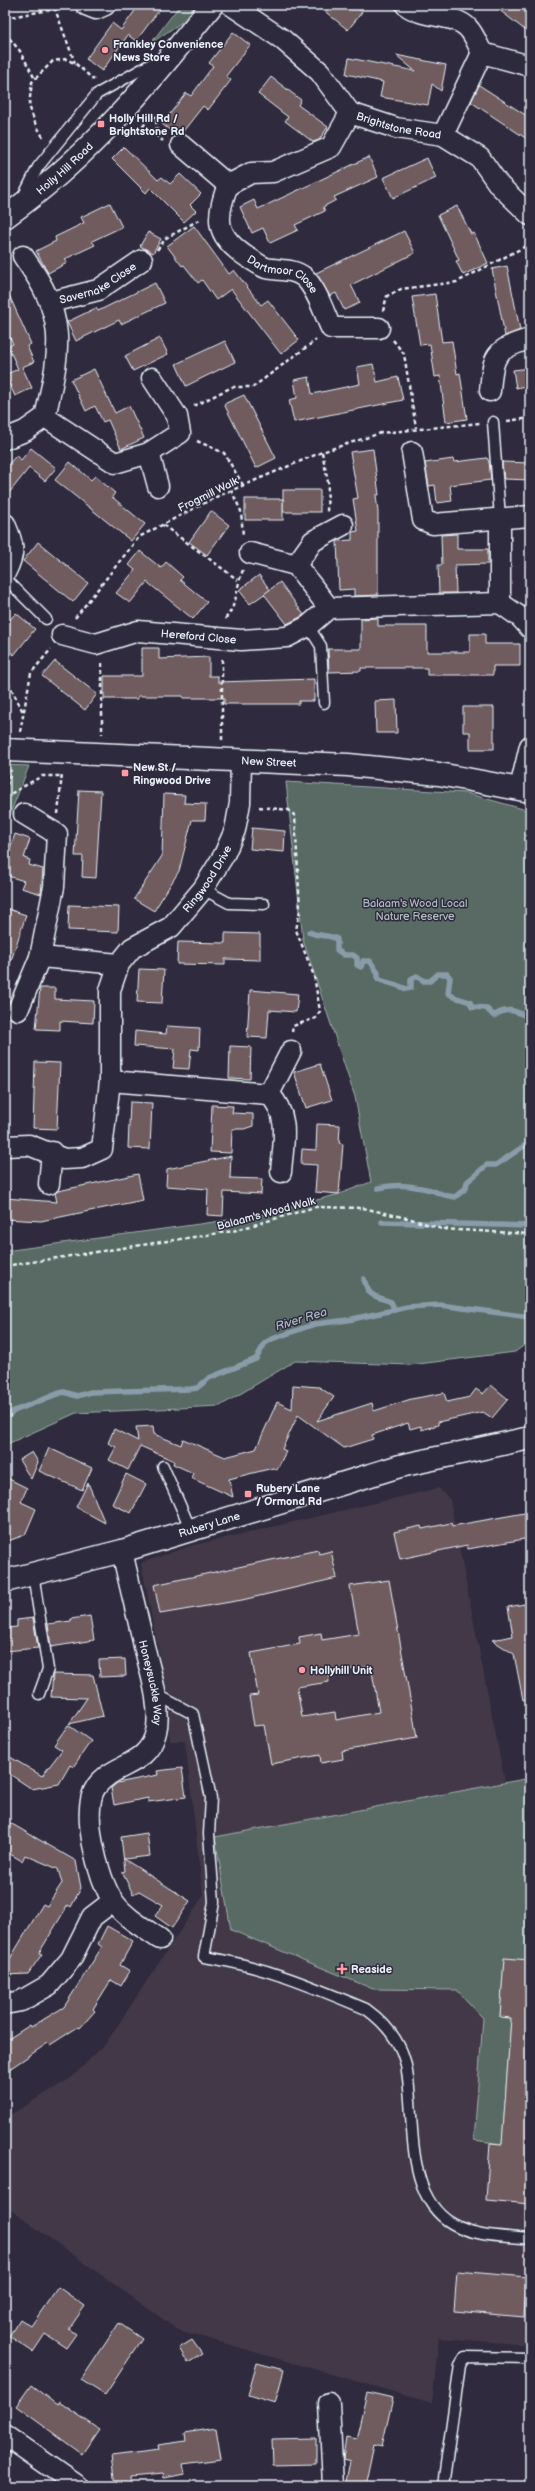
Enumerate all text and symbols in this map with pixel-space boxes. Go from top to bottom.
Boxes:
place label: Frankley Convenience News Store [113,38,223,64]
marker: Frankley Convenience News Store [100,45,110,55]
street label: Brightstone Road [355,109,442,142]
place label: Holly Hill Rd / Brightstone Rd [109,112,184,138]
marker: Holly Hill Rd / Brightstone Rd [96,119,106,129]
street label: Holly Hill Road [34,140,96,197]
street label: Dartmoor Close [245,253,321,296]
street label: Savernake Close [58,260,139,307]
street label: Frogmill Walk [176,474,241,515]
street label: Hereford Close [160,627,237,647]
street label: New Street [241,754,297,770]
place label: New St / Ringwood Drive [133,761,211,787]
marker: New St / Ringwood Drive [120,768,130,778]
street label: Ringwood Drive [180,843,235,915]
park label: Balaam's Wood Local Nature Reserve [362,897,468,923]
street label: Balaam's Wood Walk [215,1194,317,1233]
water label: River Rea [273,1304,329,1334]
place label: Rubery Lane / Ormond Rd [256,1482,322,1508]
marker: Rubery Lane / Ormond Rd [243,1489,253,1499]
street label: Rubery Lane [177,1509,242,1540]
street label: Honeysuckle Way [136,1639,164,1726]
place label: Hollyhill Unit [310,1664,373,1677]
marker: Hollyhill Unit [297,1665,307,1675]
marker: Reaside [336,1963,348,1975]
place label: Reaside [351,1963,392,1976]

